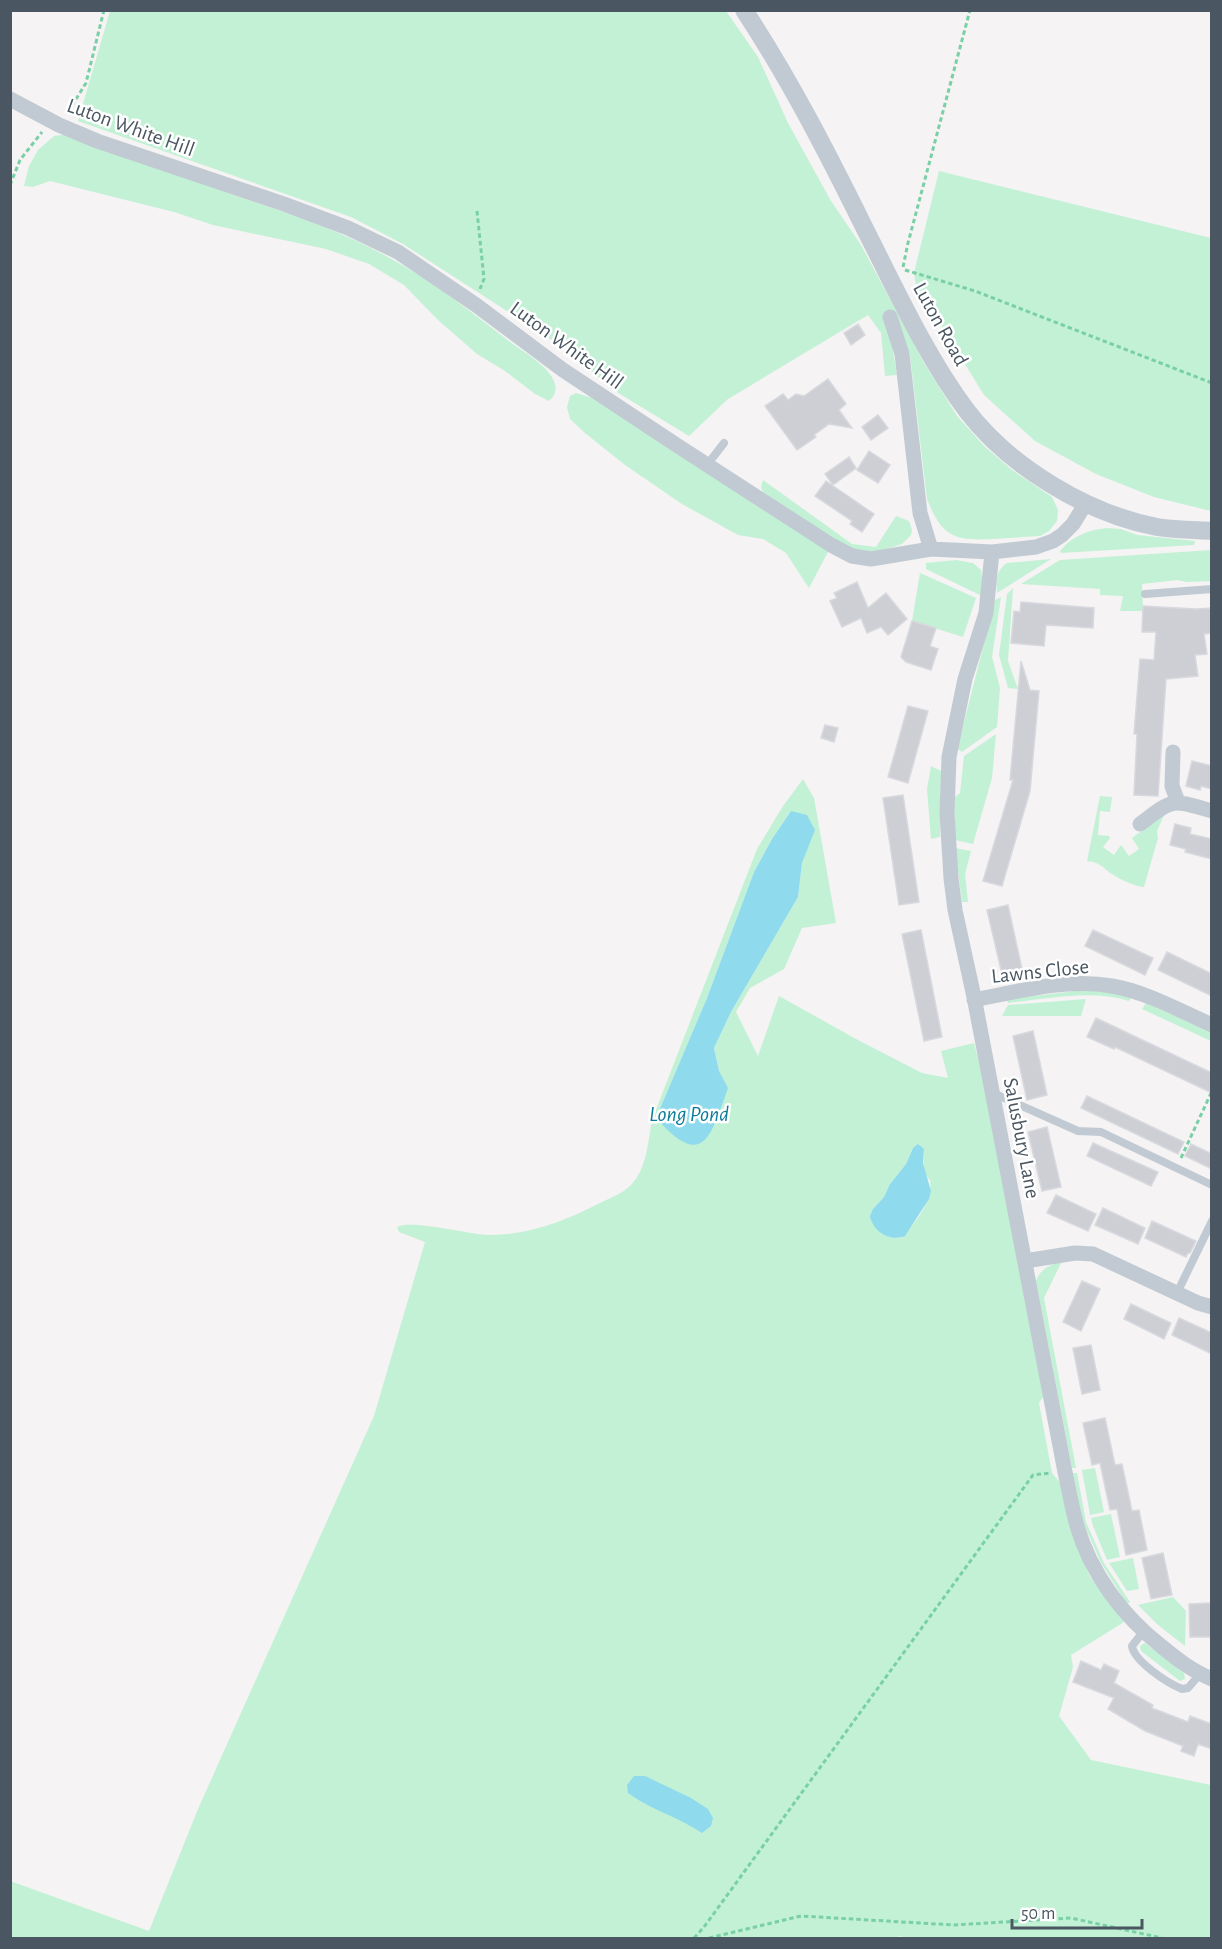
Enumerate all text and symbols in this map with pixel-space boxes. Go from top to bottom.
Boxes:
street label: Luton White Hill [64,95,197,160]
street label: Luton Road [909,279,972,370]
street label: Luton White Hill [506,297,627,393]
street label: Lawns Close [990,956,1090,987]
street label: Salusbury Lane [1000,1076,1043,1200]
water label: Long Pond [649,1103,729,1125]
scale bar [1012,1892,1142,1930]
text: 50 m [1021,1905,1055,1923]

